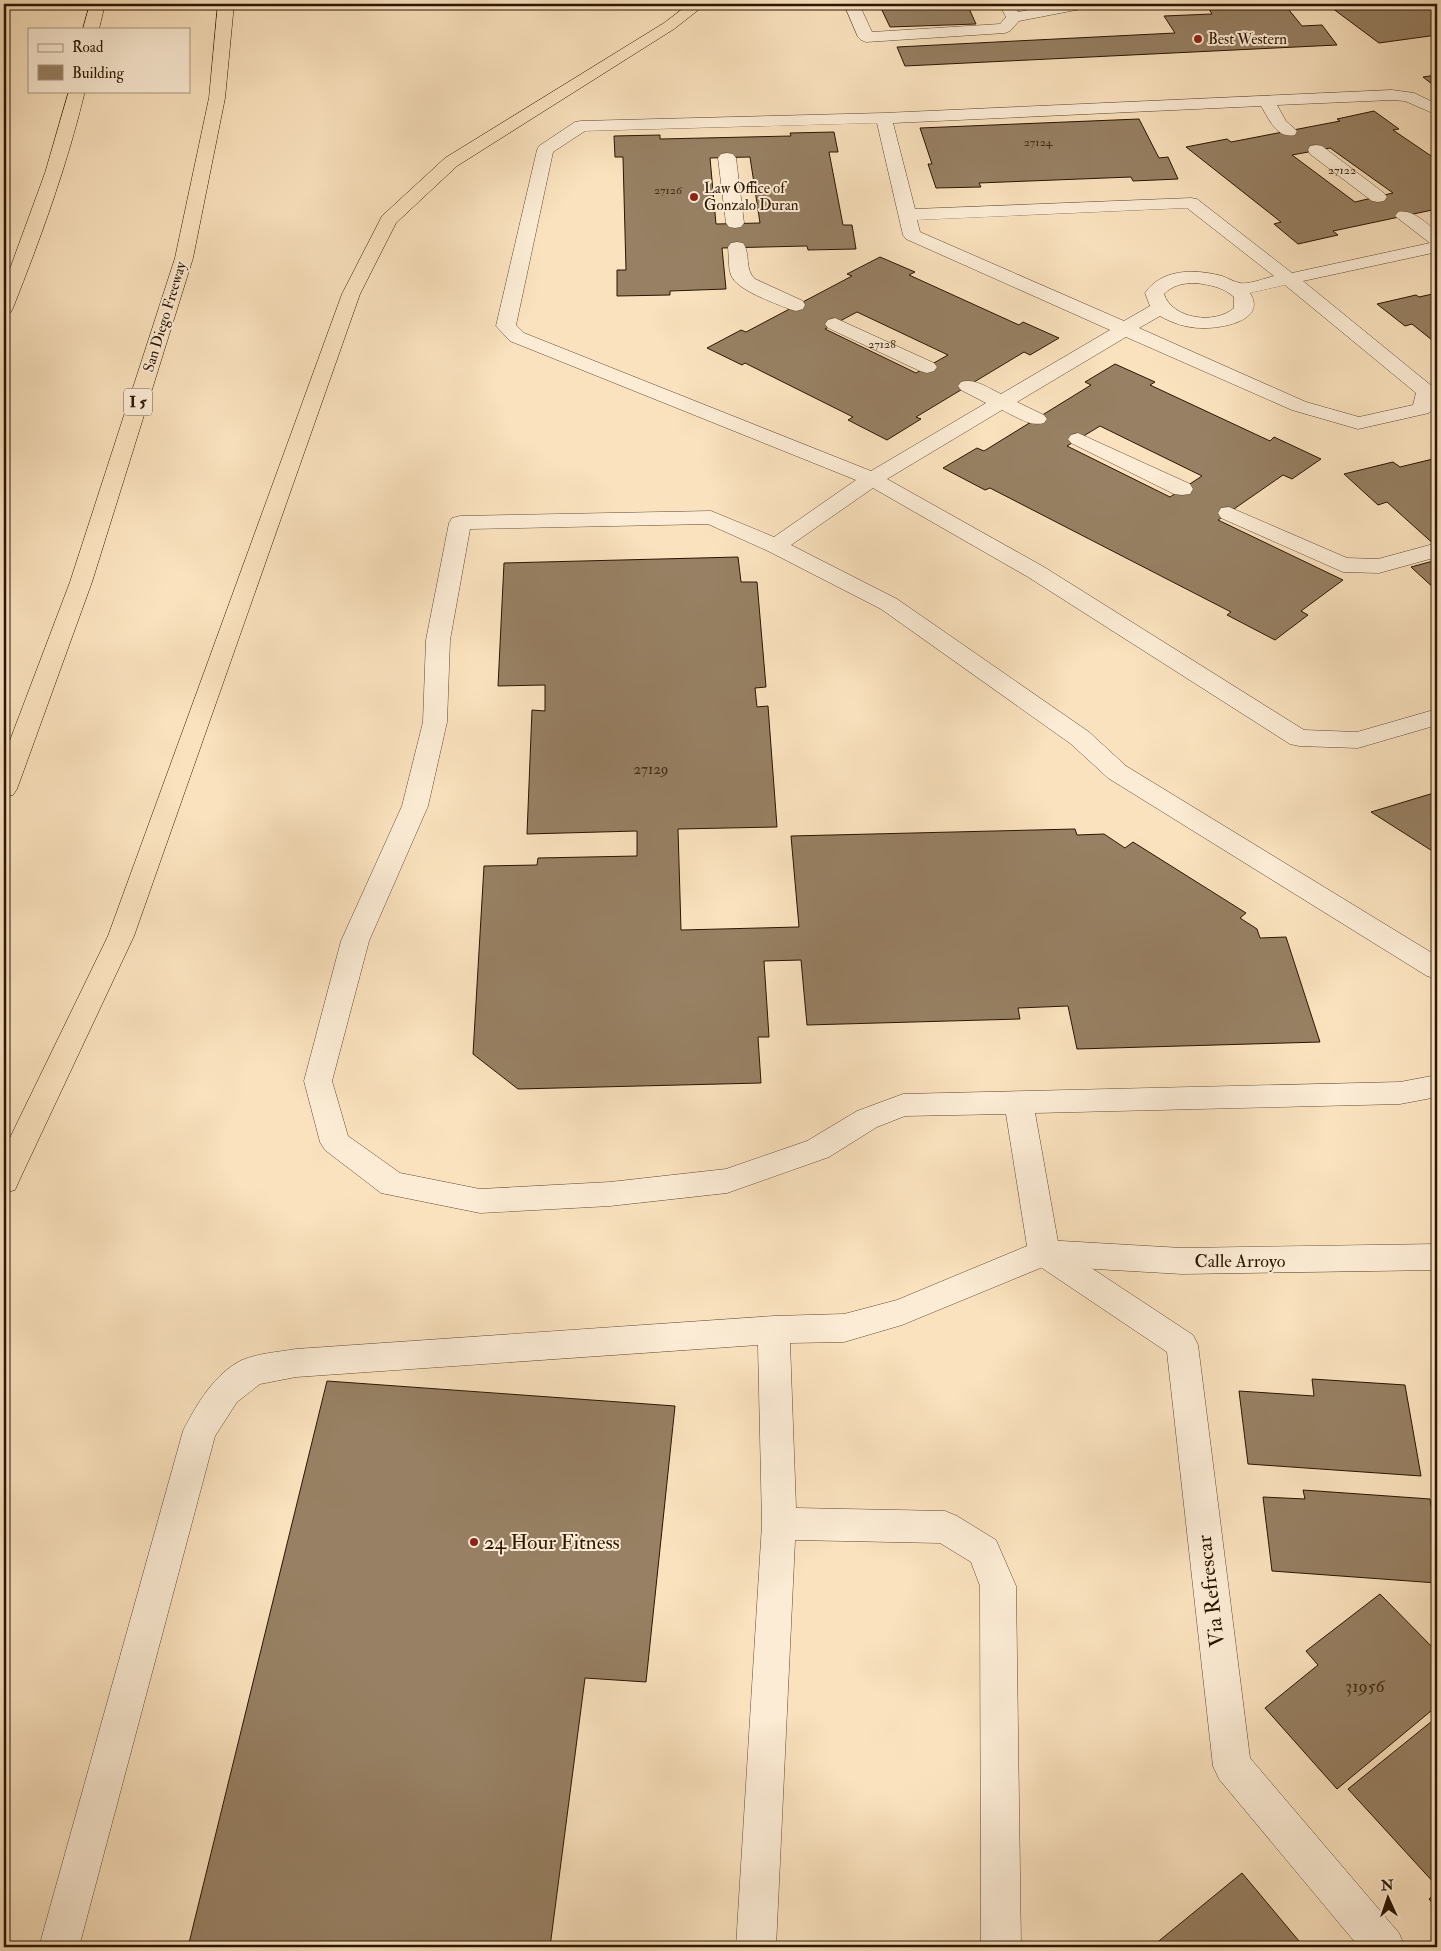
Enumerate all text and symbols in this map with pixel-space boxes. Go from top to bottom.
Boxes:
legend [28,28,190,92]
place label: Best Western [1208,30,1287,49]
marker: Best Western [1192,33,1204,45]
text: Road [72,38,104,57]
text: Building [72,64,124,83]
house number: 27124 [1024,135,1053,150]
house number: 27122 [1328,163,1356,178]
place label: Law Office of Gonzalo Duran [704,179,799,215]
house number: 27126 [654,183,683,198]
marker: Law Office of Gonzalo Duran [688,191,700,203]
street label: San Diego Freeway [139,259,191,375]
house number: 27128 [868,337,896,352]
road number: I 5 [124,388,152,416]
house number: 27129 [633,760,669,779]
street label: Calle Arroyo [1195,1250,1286,1273]
place label: 24 Hour Fitness [484,1529,620,1556]
street label: Via Refrescar [1191,1533,1231,1648]
marker: 24 Hour Fitness [468,1536,480,1548]
house number: 31956 [1345,1675,1386,1698]
north arrow [1364,1874,1414,1924]
text: N [1380,1877,1395,1894]

